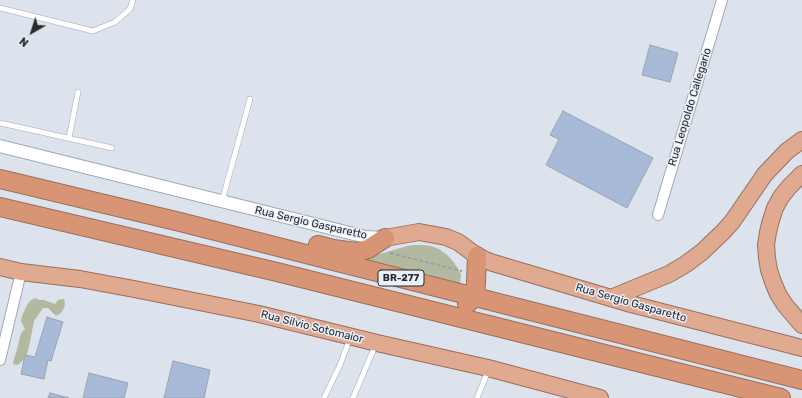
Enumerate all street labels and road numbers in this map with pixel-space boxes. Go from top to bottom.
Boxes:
street label: Rua Leopoldo Callegario [666,46,714,168]
street label: Rua Sergio Gasparetto [254,204,368,242]
road number: BR-277 [378,270,424,286]
street label: Rua Sergio Gasparetto [574,281,688,325]
street label: Rua Silvio Sotomaior [259,308,365,346]

